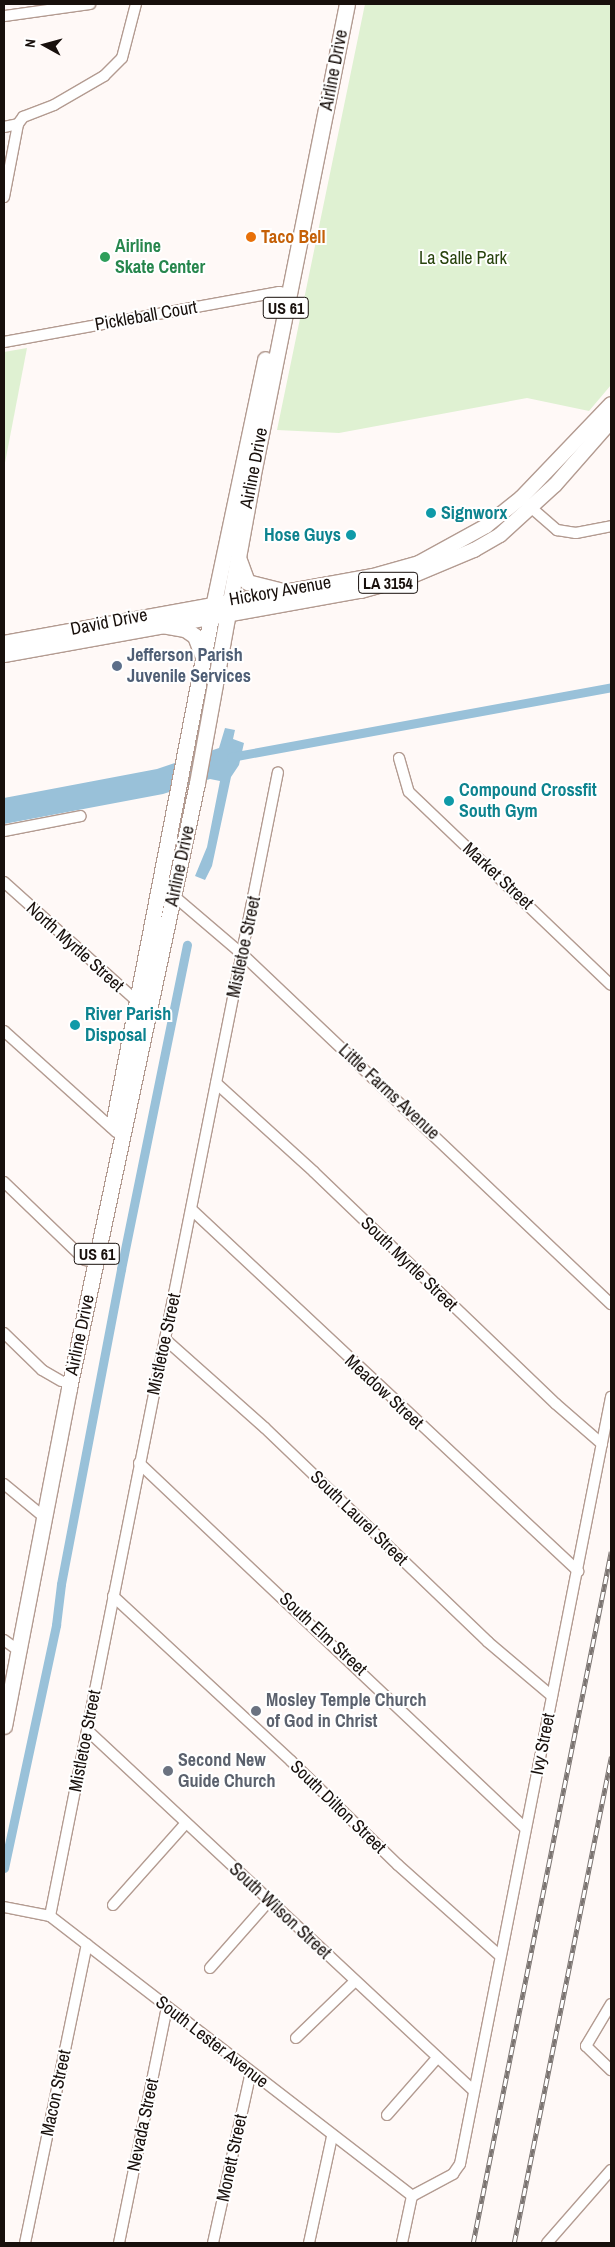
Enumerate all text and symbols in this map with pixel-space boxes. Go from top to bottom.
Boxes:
north arrow [20,20,70,70]
street label: Airline Drive [316,28,352,112]
text: N [21,38,40,48]
place label: Taco Bell [261,226,326,248]
marker: Taco Bell [245,231,257,243]
place label: Airline Skate Center [115,236,205,278]
park label: La Salle Park [419,247,507,269]
marker: Airline Skate Center [99,251,111,263]
road number: US 61 [262,294,310,322]
street label: Pickleball Court [93,296,199,336]
street label: Airline Drive [236,426,272,510]
place label: Signworx [441,502,507,524]
marker: Signworx [425,507,437,519]
place label: Hose Guys [264,524,341,546]
marker: Hose Guys [345,529,357,541]
road number: LA 3154 [357,570,419,596]
street label: Hickory Avenue [227,571,333,611]
street label: David Drive [69,604,149,640]
place label: Jefferson Parish Juvenile Services [127,645,251,688]
marker: Jefferson Parish Juvenile Services [111,660,123,672]
place label: Compound Crossfit South Gym [459,780,597,822]
marker: Compound Crossfit South Gym [443,795,455,807]
street label: Airline Drive [161,824,199,908]
street label: Market Street [458,838,538,914]
street label: Mistletoe Street [223,894,265,1000]
street label: North Myrtle Street [22,898,128,996]
place label: River Parish Disposal [85,1004,171,1046]
marker: River Parish Disposal [69,1019,81,1031]
street label: Little Farms Avenue [334,1039,444,1145]
street label: South Myrtle Street [356,1212,462,1316]
road number: US 61 [73,1240,121,1268]
street label: Mistletoe Street [143,1291,185,1397]
street label: Airline Drive [61,1293,99,1377]
street label: Meadow Street [340,1350,428,1434]
street label: South Laurel Street [306,1466,412,1570]
street label: South Elm Street [275,1588,371,1680]
street label: Mistletoe Street [65,1688,105,1794]
place label: Mosley Temple Church of God in Christ [266,1690,427,1732]
marker: Mosley Temple Church of God in Christ [250,1705,262,1717]
street label: Ivy Street [526,1711,560,1777]
place label: Second New Guide Church [178,1750,276,1792]
street label: South Dilton Street [286,1756,390,1858]
marker: Second New Guide Church [162,1765,174,1777]
street label: South Wilson Street [225,1858,335,1964]
street label: South Lester Avenue [151,1991,273,2093]
street label: Macon Street [36,2048,76,2138]
street label: Nevada Street [123,2077,163,2173]
street label: Monett Street [212,2112,252,2204]

